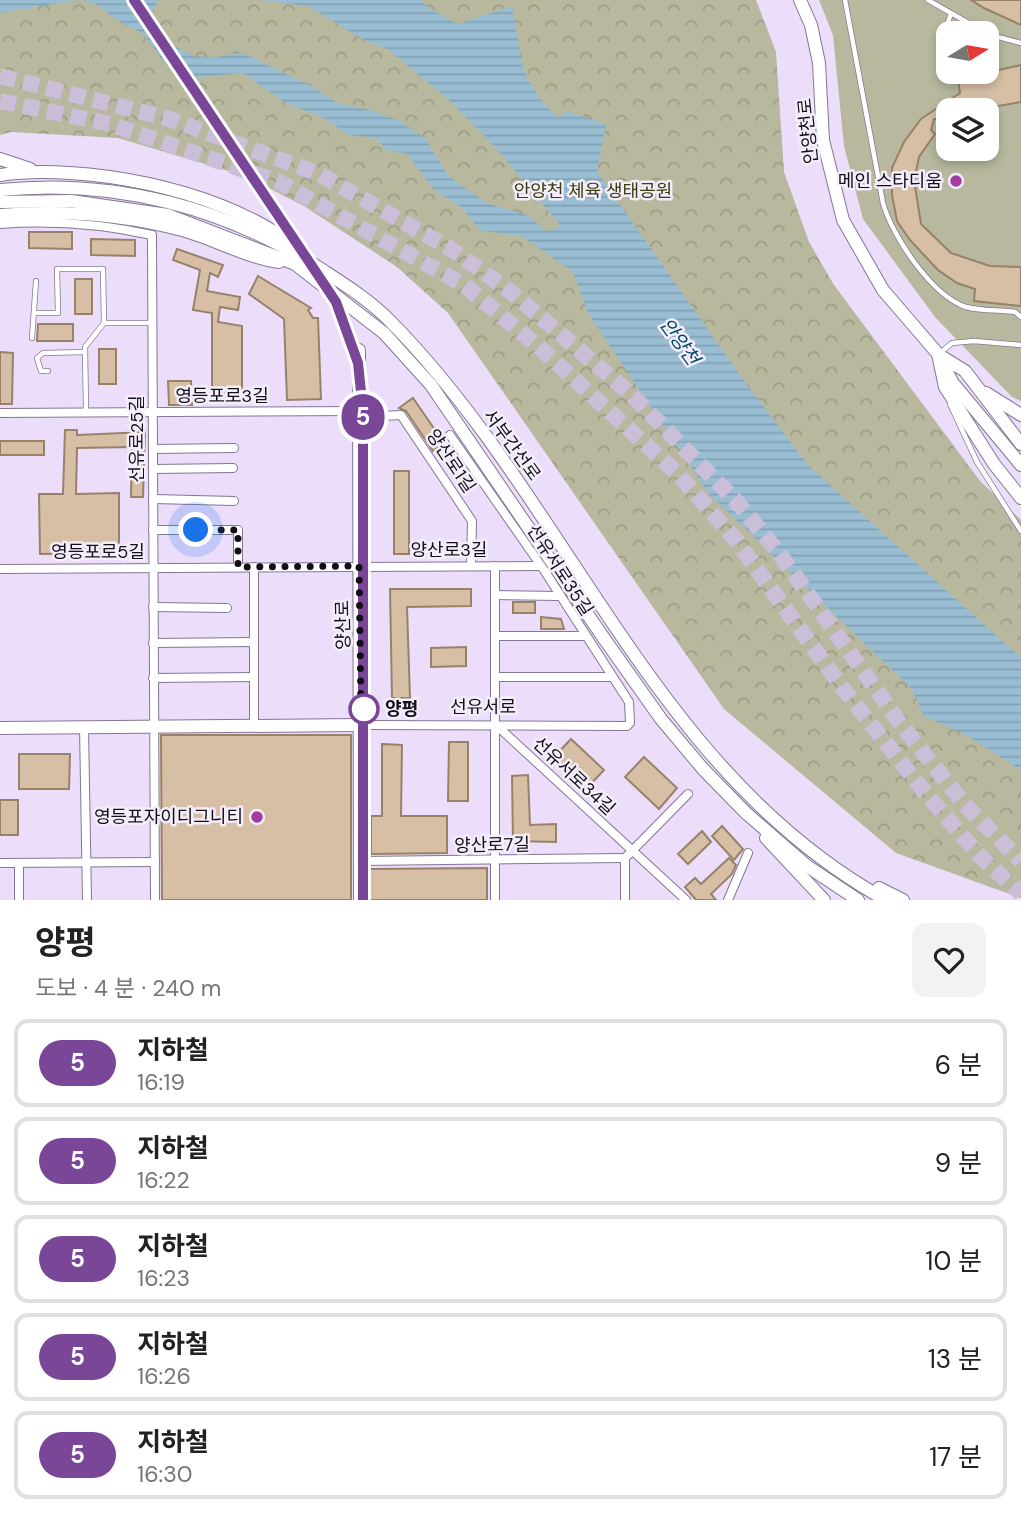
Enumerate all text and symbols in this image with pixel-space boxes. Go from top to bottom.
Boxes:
north arrow [936,21,999,84]
map controls [936,21,999,161]
street label: 안양천로 [793,97,823,165]
button: layers [936,98,999,161]
place label: 메인 스타디움 [838,169,942,193]
marker: 메인 스타디움 [948,173,964,189]
park label: 안양천 체육 생태공원 [514,179,672,203]
water label: 안양천 [654,313,706,371]
street label: 영등포로3길 [175,384,269,408]
line badge: 5 [340,394,386,440]
street label: 선유로25길 [125,395,149,483]
text: 5 [356,401,370,432]
street label: 서부간선로 [478,404,546,486]
street label: 양산로1길 [421,425,481,497]
your location [178,512,213,547]
street label: 선유서로35길 [521,520,599,620]
street label: 양산로3길 [411,538,487,562]
street label: 영등포로5길 [51,540,145,564]
street label: 양산로 [331,600,355,650]
marker: 양평 [349,694,379,724]
street label: 선유서로 [450,695,516,719]
place label: 양평 [385,697,418,721]
street label: 선유서로34길 [528,732,620,820]
place label: 영등포자이디그니티 [94,805,243,829]
marker: 영등포자이디그니티 [249,809,265,825]
street label: 양산로7길 [454,832,530,858]
text: 양평 [35,921,96,964]
button: heart [912,923,986,997]
text: 도보 · 4 분 · 240 m [35,973,221,1003]
text: 지하철 [137,1033,209,1067]
text: 5 [70,1047,85,1078]
text: 6 분 [935,1048,982,1082]
text: 16:19 [137,1067,185,1097]
text: 지하철 [137,1131,209,1165]
text: 5 [70,1145,85,1176]
text: 9 분 [935,1146,982,1180]
text: 16:22 [137,1165,190,1195]
text: 지하철 [137,1229,209,1263]
text: 5 [70,1243,85,1274]
text: 10 분 [925,1244,982,1278]
text: 16:23 [137,1263,190,1293]
text: 지하철 [137,1327,209,1361]
text: 5 [70,1341,85,1372]
text: 13 분 [928,1342,982,1376]
text: 16:26 [137,1361,191,1391]
text: 지하철 [137,1425,209,1459]
text: 5 [70,1439,85,1470]
text: 17 분 [929,1440,982,1474]
text: 16:30 [137,1459,193,1489]

